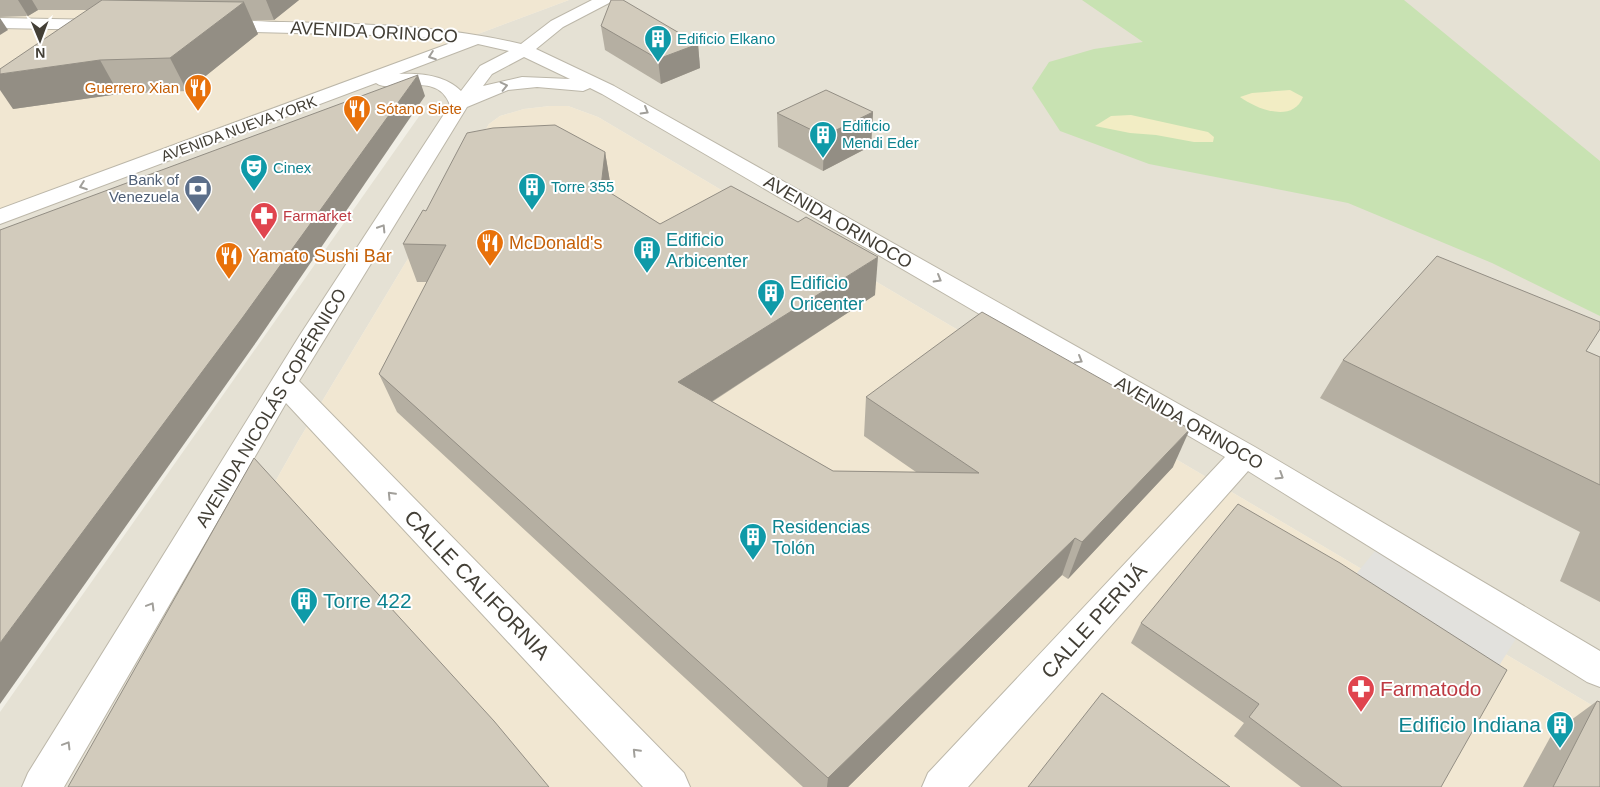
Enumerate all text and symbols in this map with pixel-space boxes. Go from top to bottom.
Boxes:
north arrow [15,15,65,65]
street label: AVENIDA ORINOCO [290,18,458,46]
building icon: Edificio Elkano [643,24,673,63]
place label: Edificio Elkano [677,30,775,47]
text: N [35,45,45,61]
one-way arrow [428,50,437,60]
restaurant icon: Guerrero Xian [183,73,213,112]
place label: Guerrero Xian [85,79,179,96]
one-way arrow [499,81,508,91]
street label: AVENIDA NUEVA YORK [159,92,319,165]
restaurant icon: Sótano Siete [342,94,372,133]
place label: Sótano Siete [376,100,462,117]
one-way arrow [640,105,649,115]
place label: Edificio Mendi Eder [842,117,919,151]
building icon: Edificio Mendi Eder [808,120,838,159]
theatre icon: Cinex [239,153,269,192]
place label: Cinex [273,159,312,176]
place label: Bank of Venezuela [109,171,180,205]
street label: AVENIDA ORINOCO [760,171,916,273]
building icon: Torre 355 [517,172,547,211]
bank icon: Bank of Venezuela [183,174,213,213]
place label: Torre 355 [551,178,614,195]
one-way arrow [79,180,88,190]
pharmacy icon: Farmarket [249,201,279,240]
place label: Farmarket [283,207,352,224]
one-way arrow [375,225,385,234]
restaurant icon: McDonald's [475,228,505,267]
place label: Edificio Arbicenter [666,230,748,271]
place label: McDonald's [509,233,602,253]
building icon: Edificio Arbicenter [632,235,662,274]
restaurant icon: Yamato Sushi Bar [214,241,244,280]
place label: Yamato Sushi Bar [248,246,392,266]
place label: Edificio Oricenter [790,273,864,314]
one-way arrow [933,273,942,283]
building icon: Edificio Oricenter [756,278,786,317]
street label: AVENIDA NICOLÁS COPÉRNICO [192,285,350,531]
one-way arrow [1074,354,1083,364]
street label: AVENIDA ORINOCO [1111,372,1267,474]
one-way arrow [1275,470,1284,480]
one-way arrow [388,492,397,501]
street label: CALLE CALIFORNIA [400,505,555,664]
place label: Residencias Tolón [772,517,870,558]
building icon: Residencias Tolón [738,522,768,561]
street label: CALLE PERIJÁ [1036,559,1151,683]
building icon: Torre 422 [289,586,319,625]
place label: Torre 422 [323,589,412,612]
one-way arrow [144,602,154,611]
pharmacy icon: Farmatodo [1346,674,1376,713]
place label: Farmatodo [1380,677,1482,700]
building icon: Edificio Indiana [1545,710,1575,749]
place label: Edificio Indiana [1399,713,1541,736]
one-way arrow [61,742,71,751]
one-way arrow [633,748,642,757]

